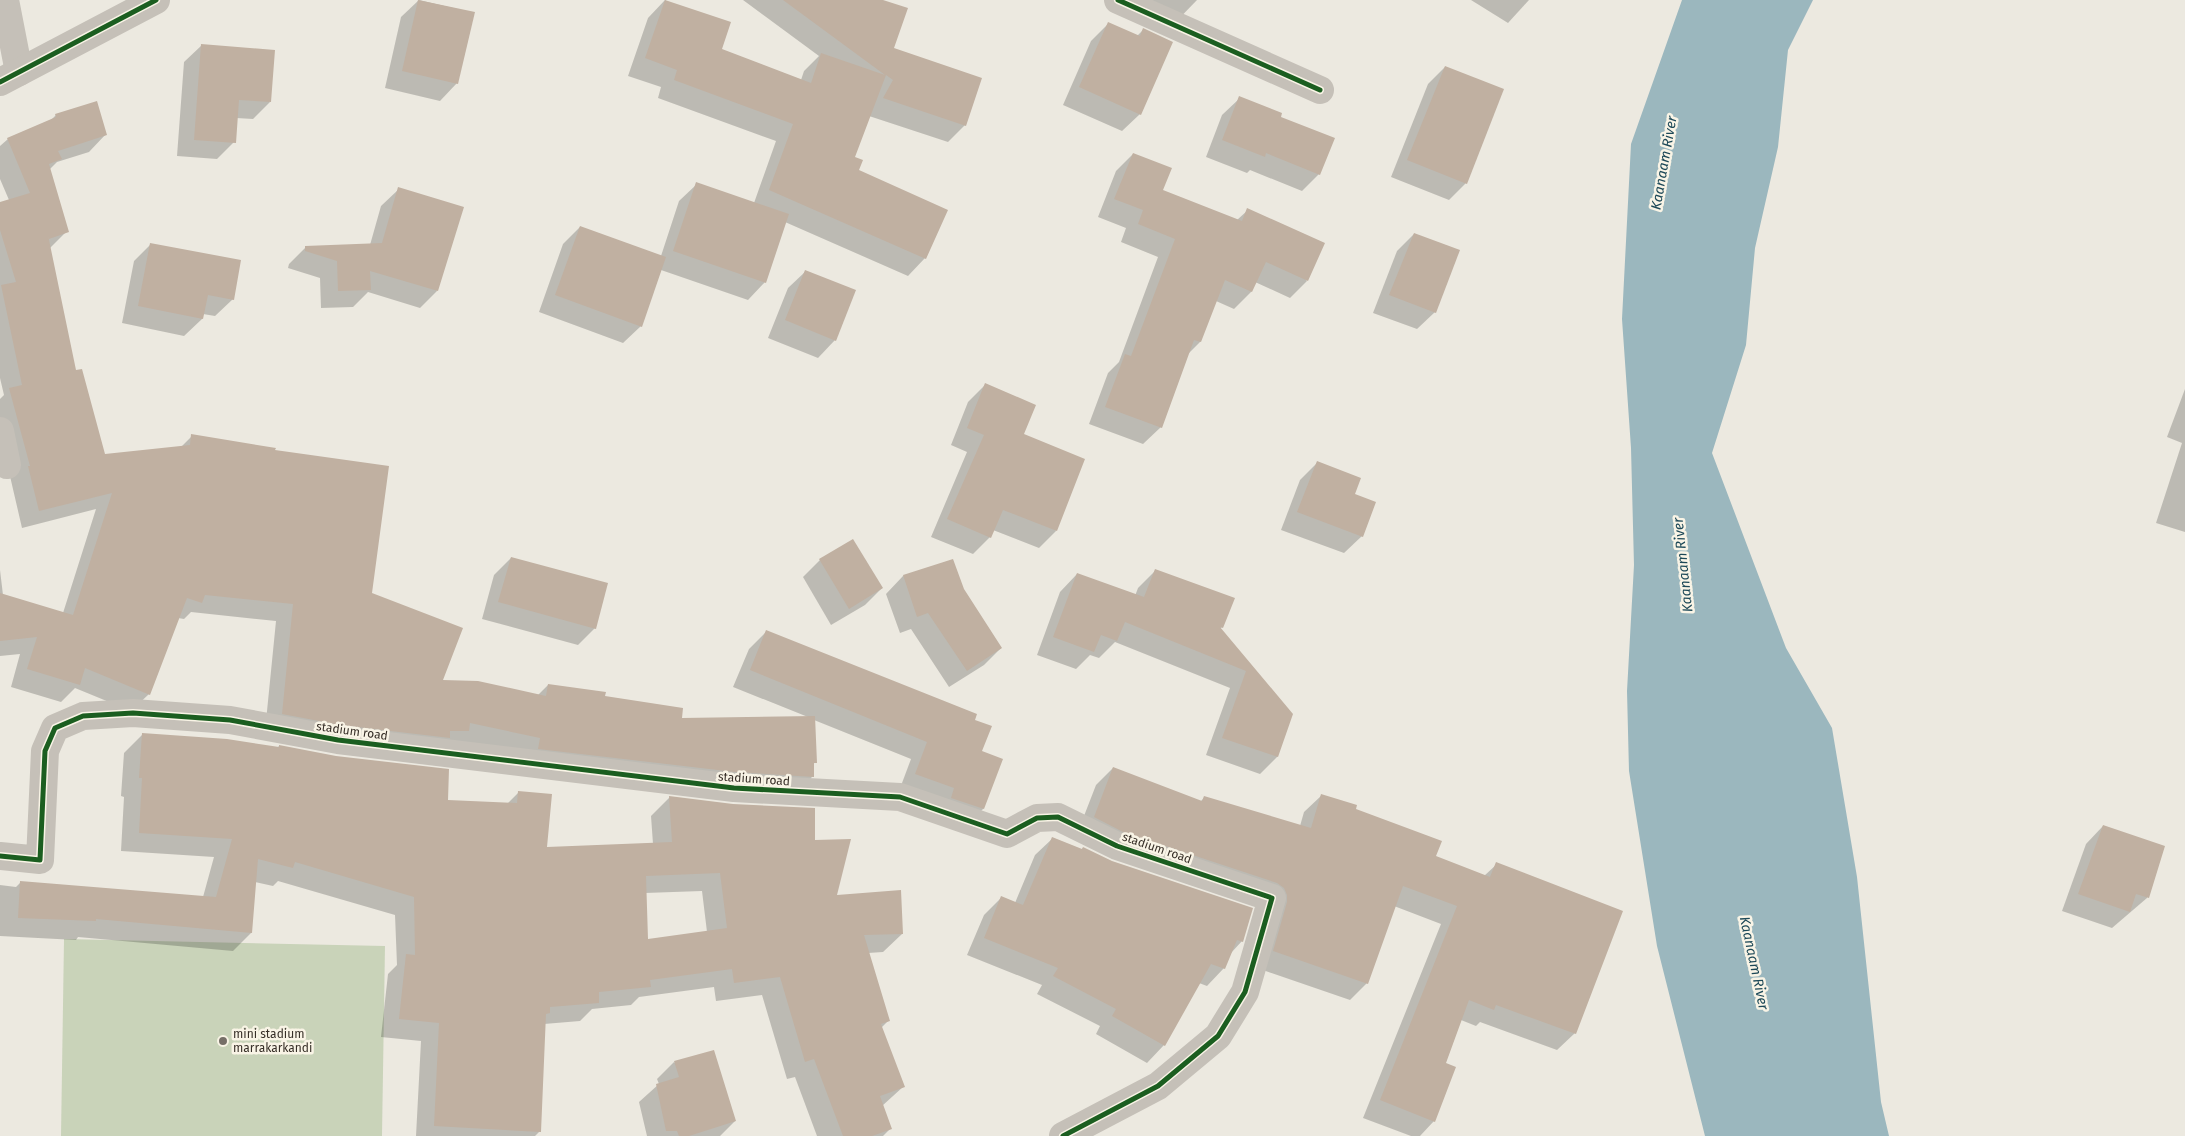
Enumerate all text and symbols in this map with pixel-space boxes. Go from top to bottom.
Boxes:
water label: Kaanaam River [1647,114,1681,211]
water label: Kaanaam River [1670,516,1696,613]
street label: stadium road [315,719,389,743]
street label: stadium road [717,769,791,789]
street label: stadium road [1121,830,1193,866]
water label: Kaanaam River [1736,915,1772,1012]
place label: mini stadium marrakarkandi [233,1027,312,1055]
marker: mini stadium marrakarkandi [217,1035,229,1047]

